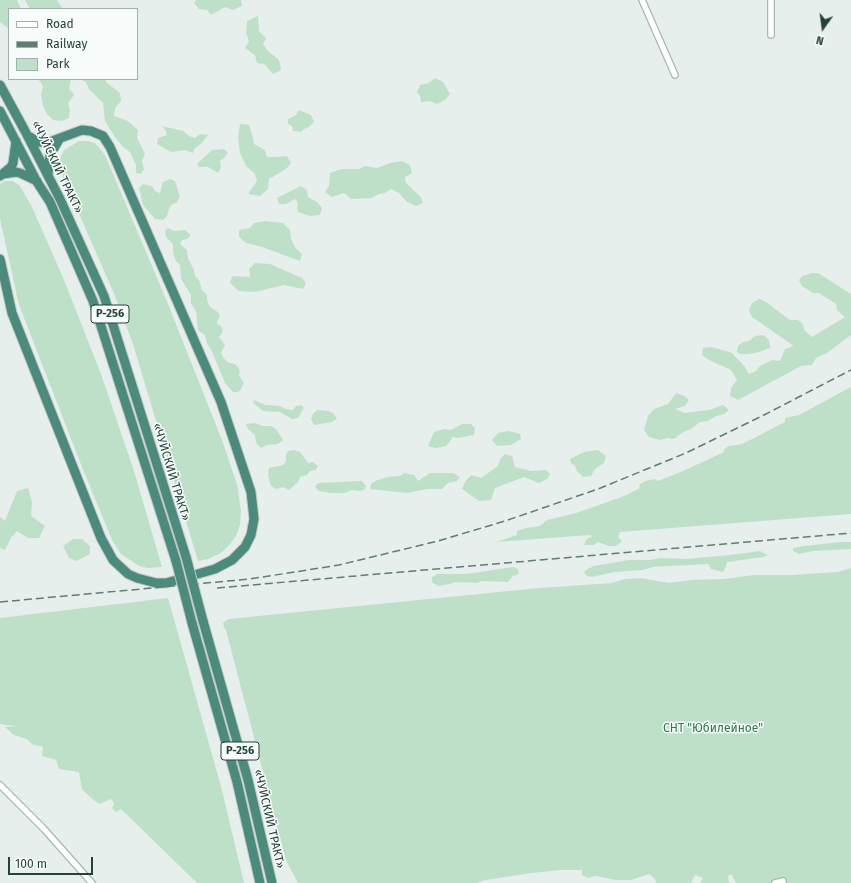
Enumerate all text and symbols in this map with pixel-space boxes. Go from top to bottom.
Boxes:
legend [8,8,138,80]
north arrow [803,8,843,48]
text: Road [46,17,74,31]
text: N [815,33,825,47]
text: Railway [46,37,87,51]
text: Park [46,57,70,71]
street label: «ЧУЙСКИЙ ТРАКТ» [28,118,86,216]
road number: Р-256 [91,305,129,323]
street label: «ЧУЙСКИЙ ТРАКТ» [149,421,193,523]
park label: СНТ "Юбилейное" [663,722,763,736]
road number: Р-256 [221,742,259,760]
street label: «ЧУЙСКИЙ ТРАКТ» [251,768,287,870]
scale bar [10,849,95,875]
text: 100 m [15,857,47,871]

